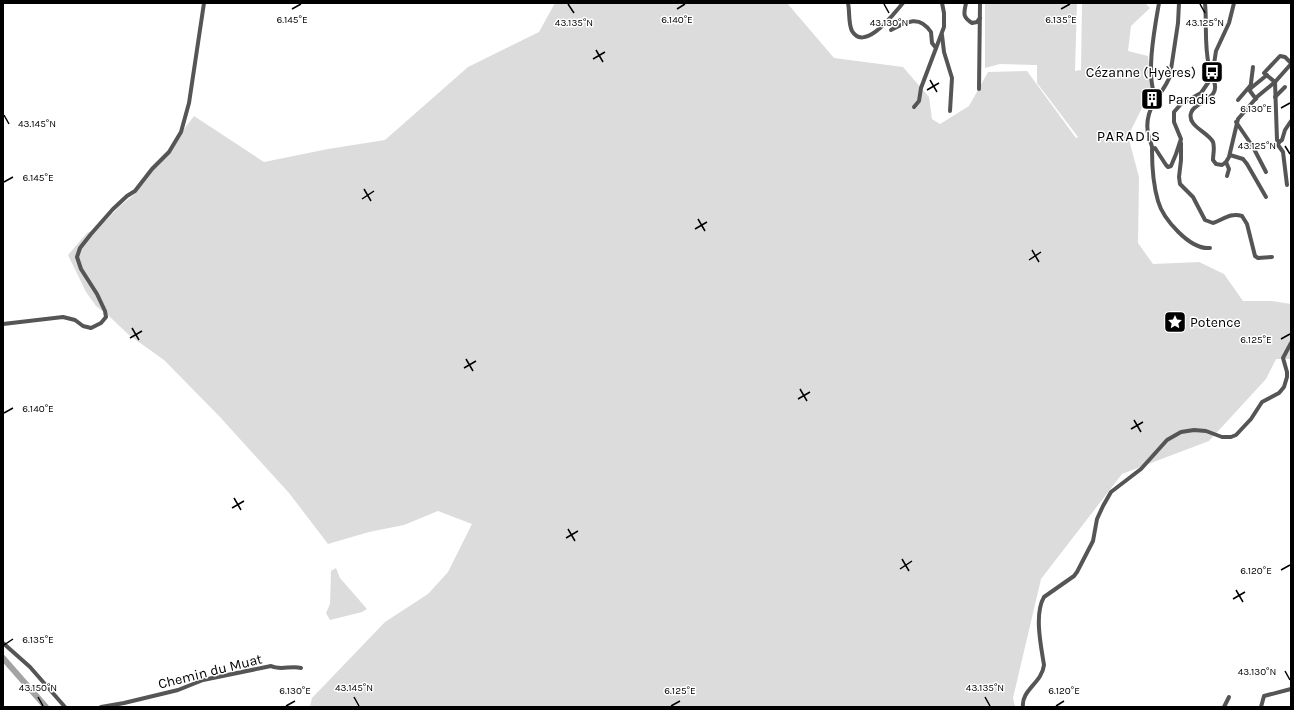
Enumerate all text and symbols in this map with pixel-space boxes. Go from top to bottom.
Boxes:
text: 6.145°E [276,14,308,26]
text: 6.140°E [661,14,693,26]
text: 6.135°E [1045,14,1077,26]
text: 43.135°N [555,17,593,29]
text: 43.130°N [870,17,908,29]
text: 43.125°N [1186,17,1224,29]
bus stop icon: Cézanne (Hyères) [1199,59,1225,85]
place label: Cézanne (Hyères) [1086,64,1196,81]
building icon: Paradis [1139,86,1165,112]
place label: Paradis [1168,91,1216,108]
text: 6.130°E [1240,103,1272,115]
text: 43.145°N [18,118,56,130]
district label: PARADIS [1097,127,1161,145]
text: 43.125°N [1238,140,1276,152]
text: 6.145°E [22,172,54,184]
place icon: Potence [1162,309,1188,335]
place label: Potence [1190,314,1241,331]
text: 6.125°E [1240,334,1272,346]
text: 6.140°E [22,403,54,415]
text: 6.120°E [1240,565,1272,577]
text: 6.135°E [22,634,54,646]
street label: Chemin du Muat [156,650,264,693]
text: 43.130°N [1238,666,1276,678]
text: 43.150°N [19,682,57,694]
text: 43.145°N [335,682,373,694]
text: 43.135°N [966,682,1004,694]
text: 6.130°E [279,685,311,697]
text: 6.125°E [664,685,696,697]
text: 6.120°E [1048,685,1080,697]

